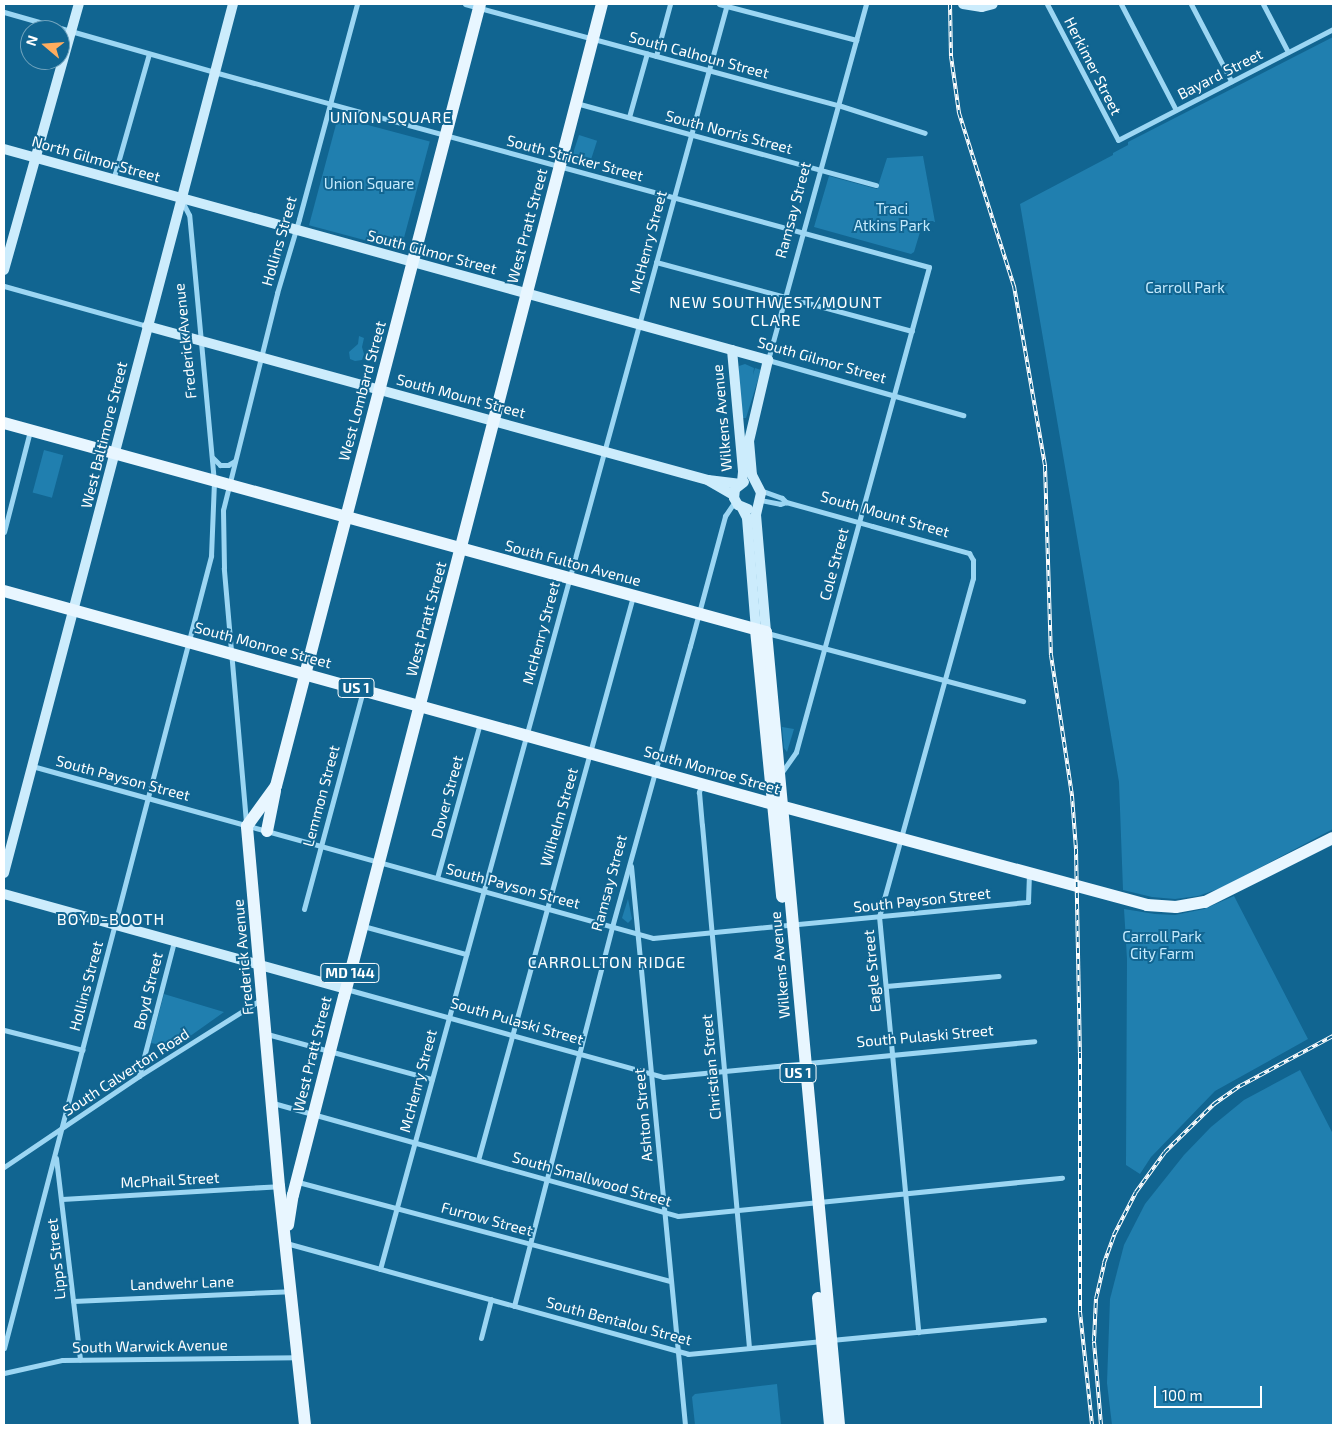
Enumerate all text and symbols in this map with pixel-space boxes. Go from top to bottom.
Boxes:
street label: Herkimer Street [1061,14,1125,118]
north arrow [20,20,70,70]
street label: South Calhoun Street [627,28,771,82]
text: N [22,33,41,48]
street label: Bayard Street [1174,45,1266,103]
street label: South Norris Street [664,106,794,158]
district label: UNION SQUARE [328,107,454,127]
street label: South Stricker Street [505,131,645,185]
street label: North Gilmor Street [30,132,162,186]
street label: Ramsay Street [771,160,815,260]
street label: West Pratt Street [503,167,551,285]
park label: Union Square [324,175,414,193]
street label: McHenry Street [626,188,670,296]
street label: Hollins Street [258,194,300,288]
park label: Traci Atkins Park [854,199,930,234]
street label: South Gilmor Street [365,226,499,278]
park label: Carroll Park [1145,279,1225,297]
street label: Frederick Avenue [170,282,200,400]
district label: NEW SOUTHWEST/MOUNT CLARE [667,292,885,330]
street label: West Lombard Street [335,319,389,463]
street label: South Gilmor Street [755,333,889,387]
street label: West Baltimore Street [77,360,131,510]
street label: Wilkens Avenue [708,364,736,472]
street label: South Mount Street [394,370,528,422]
street label: South Mount Street [819,487,951,541]
street label: Cole Street [816,526,852,602]
street label: South Fulton Avenue [503,536,643,590]
street label: West Pratt Street [402,560,450,678]
street label: McHenry Street [519,579,563,687]
street label: South Monroe Street [193,618,333,672]
road number: US 1 [337,676,375,700]
street label: South Monroe Street [642,742,782,798]
street label: Lemmon Street [299,743,343,849]
street label: South Payson Street [54,751,192,805]
street label: Dover Street [427,753,467,841]
street label: Wilhelm Street [536,766,582,868]
street label: Ramsay Street [587,833,631,933]
street label: South Payson Street [444,859,582,913]
street label: South Payson Street [852,884,992,916]
street label: Frederick Avenue [229,898,257,1016]
district label: BOYD-BOOTH [56,909,166,929]
street label: Wilkens Avenue [766,911,794,1019]
park label: Carroll Park City Farm [1122,927,1202,962]
street label: Eagle Street [859,929,885,1013]
street label: Hollins Street [65,939,107,1033]
street label: Boyd Street [130,950,166,1032]
district label: CARROLLTON RIDGE [526,952,688,972]
road number: MD 144 [320,961,380,984]
street label: South Pulaski Street [449,993,585,1049]
street label: West Pratt Street [289,994,335,1114]
street label: Christian Street [697,1013,725,1121]
street label: South Pulaski Street [856,1021,994,1051]
street label: South Calverton Road [59,1024,193,1120]
street label: McHenry Street [396,1027,440,1135]
road number: US 1 [779,1062,817,1084]
street label: Ashton Street [630,1068,656,1162]
street label: South Smallwood Street [510,1148,674,1210]
street label: McPhail Street [120,1168,220,1192]
street label: Furrow Street [439,1198,535,1240]
street label: Lipps Street [43,1218,69,1300]
street label: Landwehr Lane [130,1272,234,1294]
street label: South Bentalou Street [544,1293,694,1349]
street label: South Warwick Avenue [72,1336,228,1356]
scale bar [1157,1376,1264,1408]
text: 100 m [1162,1386,1203,1404]

